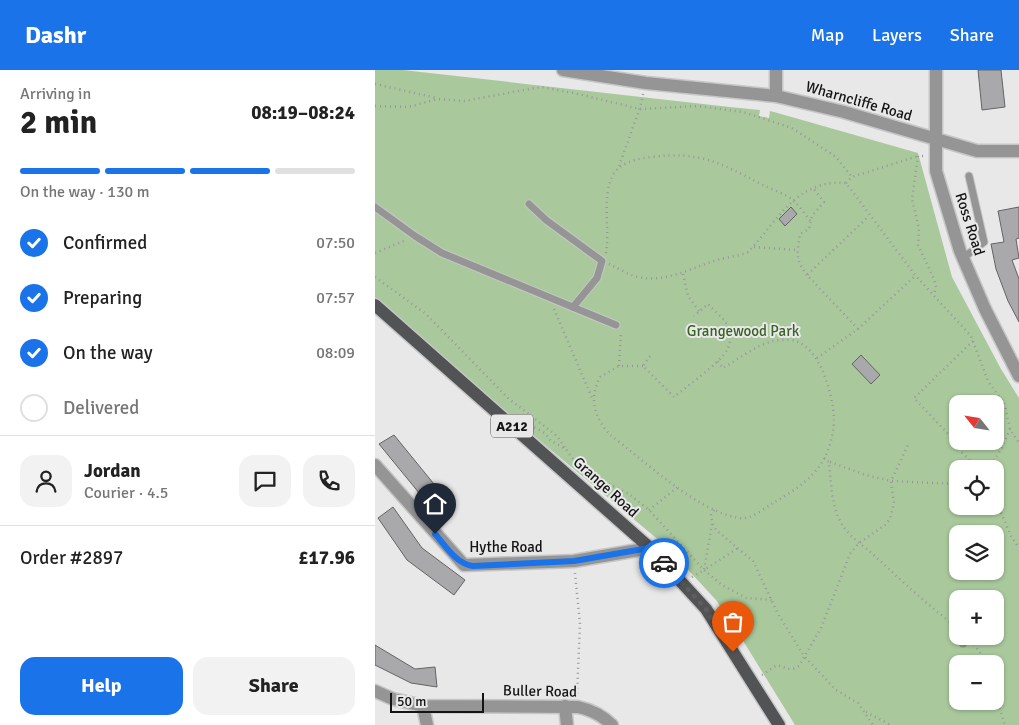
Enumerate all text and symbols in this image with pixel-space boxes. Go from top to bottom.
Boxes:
text: Dashr [25,20,86,50]
text: Map [811,24,844,46]
text: Layers [872,24,922,46]
text: Share [950,24,994,46]
street label: Wharncliffe Road [804,77,914,125]
text: Arriving in [20,84,91,104]
text: 08:19–08:24 [251,101,355,125]
text: 2 min [20,103,97,142]
text: On the way · 130 m [20,182,150,202]
street label: Ross Road [951,190,989,258]
icon: check [20,229,48,257]
text: Confirmed [63,231,147,255]
text: 07:50 [316,233,355,253]
icon: check [20,284,48,312]
text: Preparing [63,286,142,310]
text: 07:57 [316,288,355,308]
park label: Grangewood Park [687,322,800,340]
icon: check [20,339,48,367]
text: On the way [63,341,153,365]
text: 08:09 [316,343,355,363]
north arrow [949,395,1004,450]
map controls [949,395,1004,710]
text: Delivered [63,396,139,420]
road number: A212 [491,414,533,438]
street label: Grange Road [570,453,642,521]
button: person [20,455,72,507]
button: chat [239,455,291,507]
button: phone [303,455,355,507]
text: Jordan [84,459,141,483]
button: locate [949,460,1004,515]
text: Courier · 4.5 [84,483,168,503]
pin [414,483,456,534]
icon: home [421,490,449,518]
button: layers [949,525,1004,580]
street label: Hythe Road [469,538,543,556]
courier [639,538,689,588]
text: Order #2897 [20,546,123,570]
text: £17.96 [298,546,355,570]
icon: car [650,549,678,577]
button: + [949,590,1004,645]
pin [712,601,754,652]
icon: bag [719,608,747,636]
button: − [949,655,1004,710]
button: Help [20,657,183,715]
button: Share [193,657,355,715]
street label: Buller Road [503,681,577,701]
scale bar [390,690,484,713]
text: 50 m [397,693,426,710]

